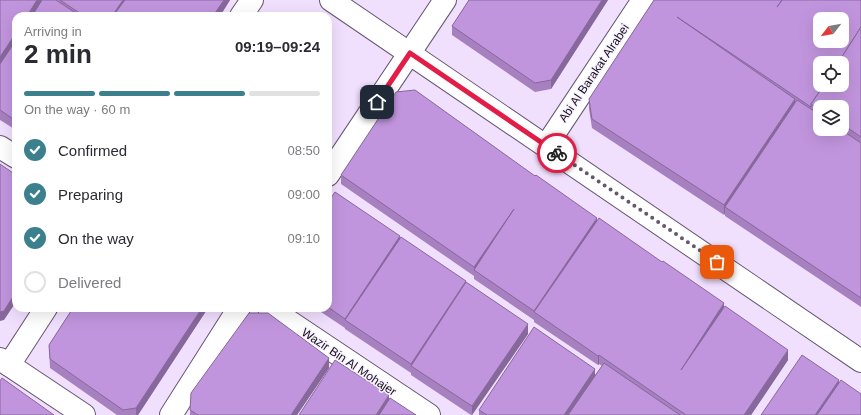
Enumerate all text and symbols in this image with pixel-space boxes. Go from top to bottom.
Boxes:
north arrow [813,12,849,48]
map controls [813,12,849,136]
street label: Abi Al Barakat Alrabei [556,21,632,125]
text: Arriving in [24,24,82,39]
text: 09:19–09:24 [235,38,320,55]
text: 2 min [24,39,92,69]
button: locate [813,56,849,92]
pin [360,85,394,119]
icon: home [366,91,388,113]
button: layers [813,100,849,136]
text: On the way · 60 m [24,102,130,117]
courier [537,133,577,173]
icon: check [24,139,46,161]
text: Confirmed [58,142,127,159]
icon: bike [546,142,568,164]
text: 08:50 [287,143,320,158]
icon: check [24,183,46,205]
text: Preparing [58,186,123,203]
text: 09:00 [287,187,320,202]
icon: check [24,227,46,249]
text: On the way [58,230,134,247]
text: 09:10 [287,231,320,246]
pin [700,245,734,279]
icon: bag [706,251,728,273]
text: Delivered [58,274,121,291]
street label: Wazir Bin Al Mohajer [299,325,399,399]

